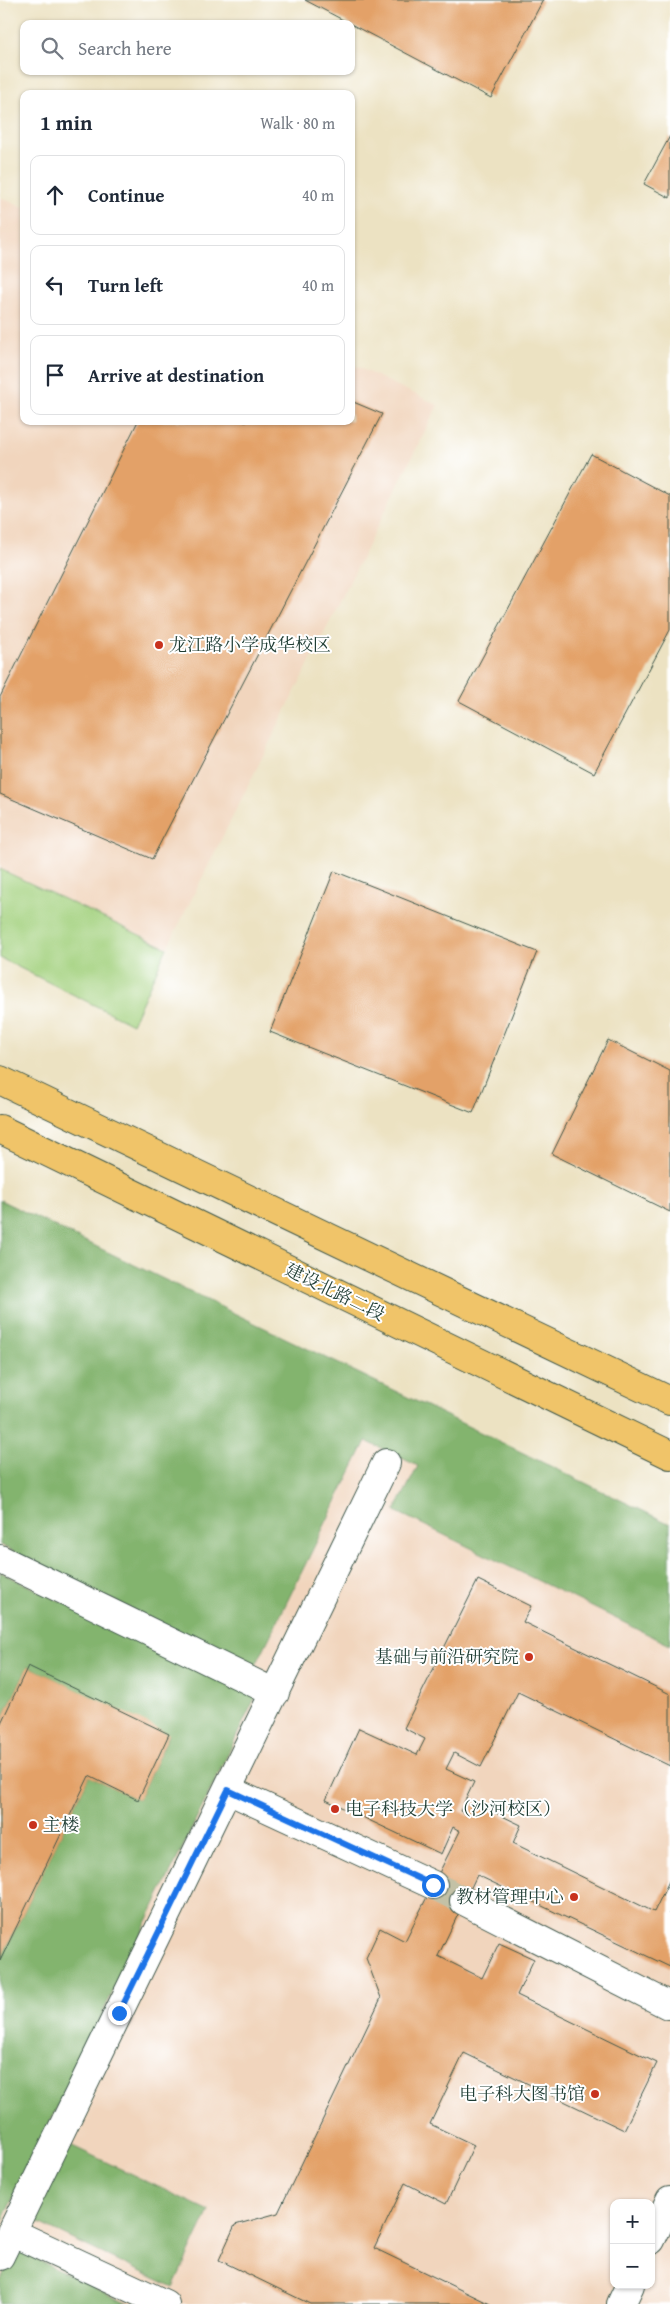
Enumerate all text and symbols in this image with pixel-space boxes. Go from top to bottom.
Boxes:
search box [20,20,355,75]
icon: search [38,34,66,62]
text: Search here [78,34,172,62]
text: 1 min [40,107,92,138]
text: Walk · 80 m [260,111,335,135]
icon: ahead [41,181,69,209]
text: Continue [88,181,165,209]
text: 40 m [302,183,334,207]
icon: left [41,271,69,299]
text: Turn left [88,271,163,299]
text: 40 m [302,273,334,297]
icon: arrive [41,361,69,389]
text: Arrive at destination [88,361,264,389]
place label: 龙江路小学成华校区 [169,631,331,658]
marker: 龙江路小学成华校区 [153,639,165,651]
street label: 建设北路二段 [281,1256,390,1327]
place label: 基础与前沿研究院 [375,1643,519,1670]
marker: 基础与前沿研究院 [523,1651,535,1663]
place label: 电子科技大学（沙河校区） [345,1795,561,1822]
marker: 电子科技大学（沙河校区） [329,1803,341,1815]
place label: 主楼 [43,1811,79,1838]
marker: 主楼 [27,1819,39,1831]
route start [422,1874,445,1897]
place label: 教材管理中心 [456,1883,564,1910]
marker: 教材管理中心 [568,1891,580,1903]
route end [108,2002,131,2025]
place label: 电子科大图书馆 [459,2080,585,2107]
marker: 电子科大图书馆 [589,2088,601,2100]
map controls [610,2199,655,2289]
button: + [610,2199,655,2244]
button: − [610,2244,655,2289]

